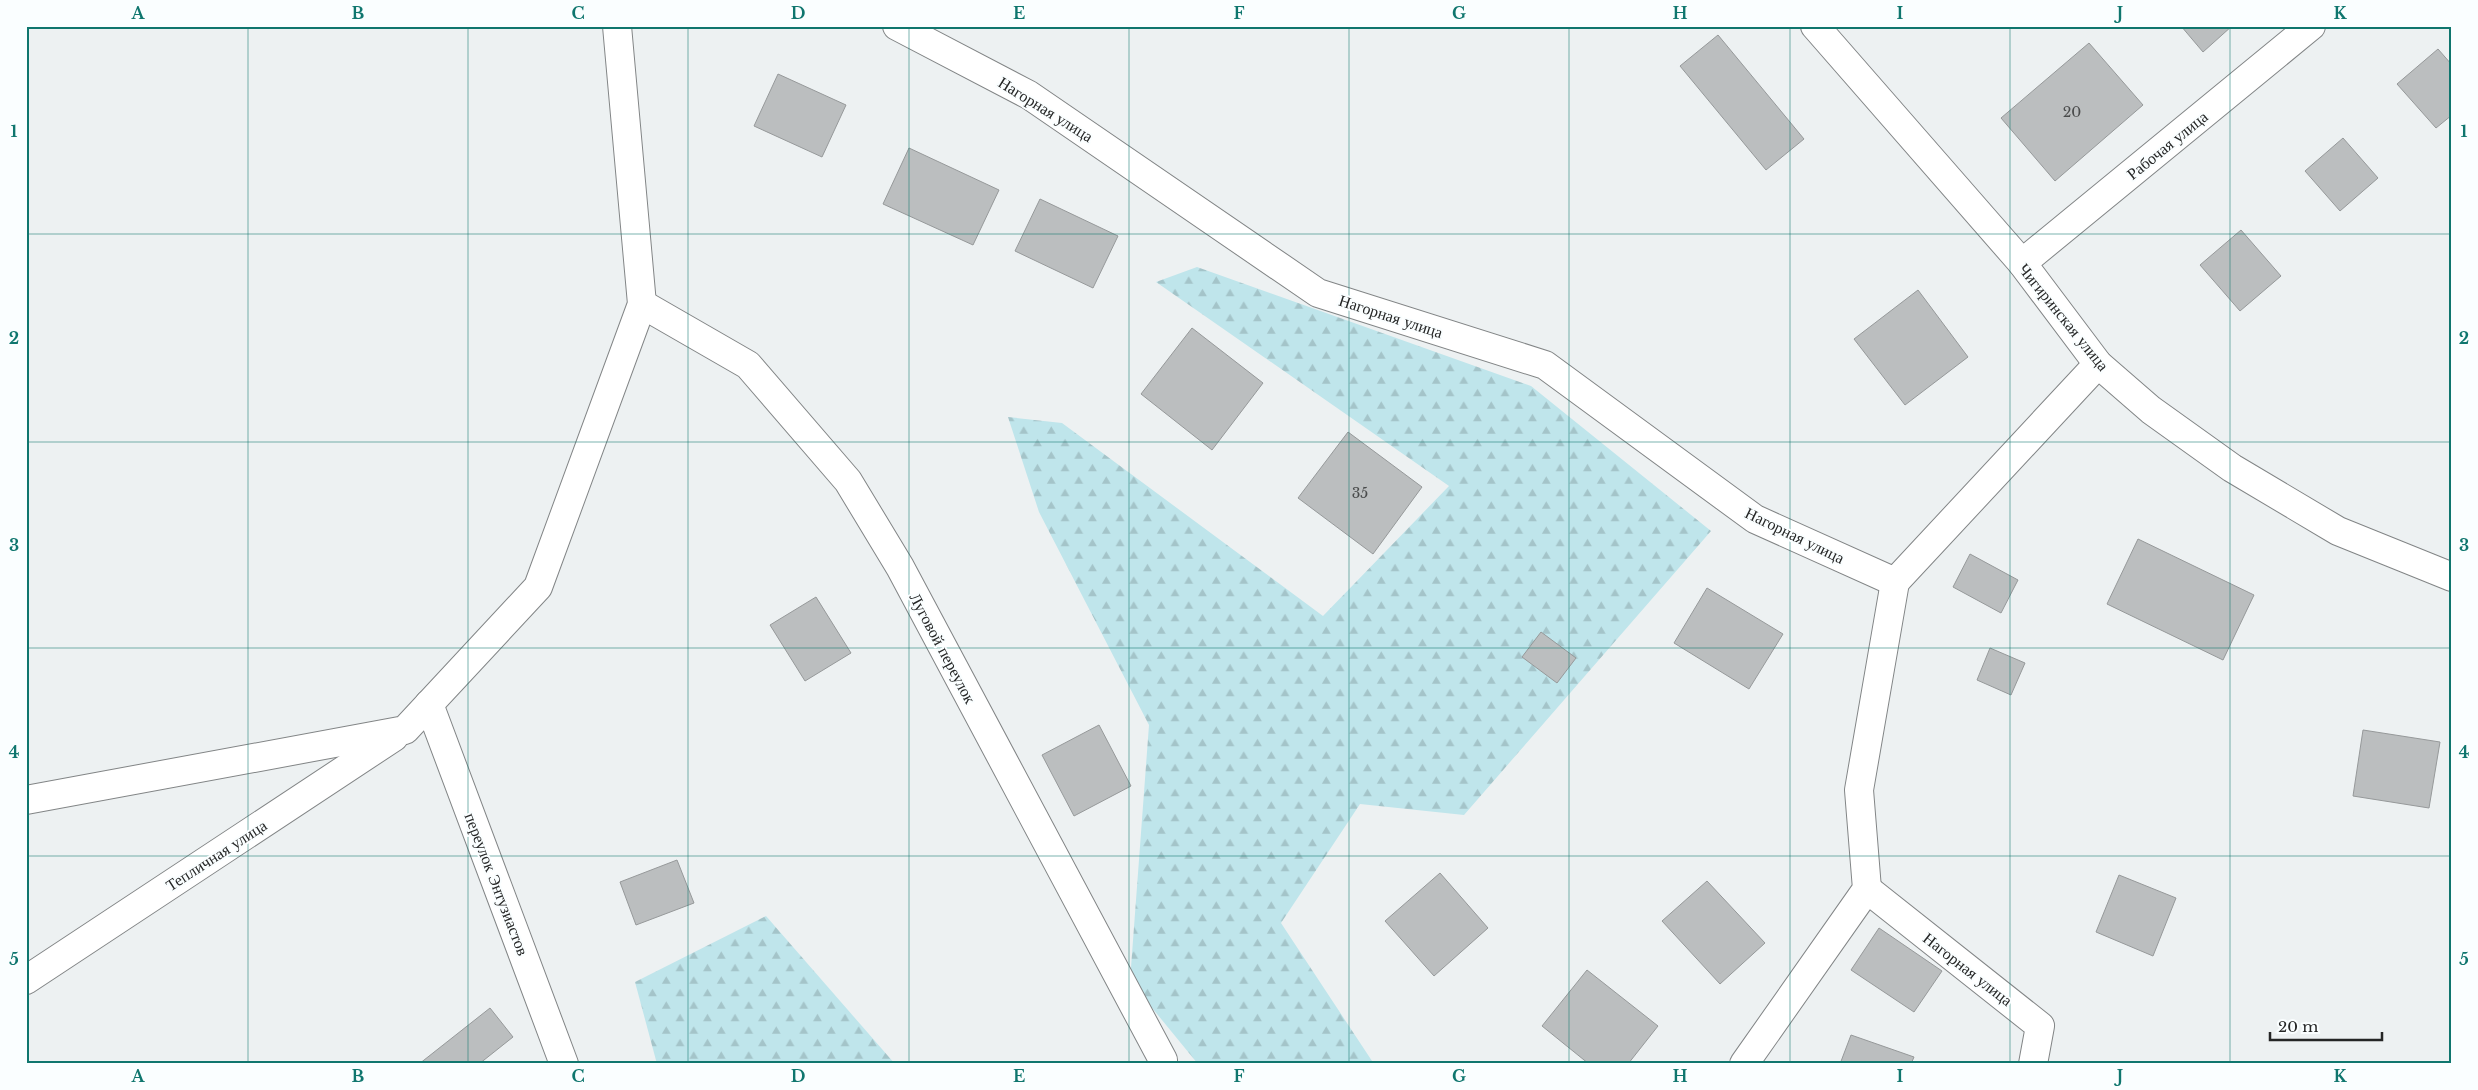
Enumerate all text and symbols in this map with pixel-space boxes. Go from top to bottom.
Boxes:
text: A [131,3,146,23]
text: B [352,3,365,23]
text: C [571,3,585,23]
text: D [791,3,805,23]
text: E [1013,3,1025,23]
text: F [1233,3,1245,23]
text: G [1452,3,1466,23]
text: H [1672,3,1688,23]
text: I [1897,3,1904,23]
text: J [2114,3,2123,23]
text: K [2333,3,2347,23]
street label: Нагорная улица [995,72,1097,146]
house number: 20 [2063,103,2081,121]
street label: Рабочая улица [2122,106,2212,184]
text: 1 [11,121,18,141]
text: 1 [2461,121,2468,141]
street label: Чигиринская улица [2015,259,2113,375]
street label: Нагорная улица [1337,290,1445,342]
text: 2 [9,328,19,348]
text: 2 [2459,328,2469,348]
house number: 35 [1352,484,1368,502]
street label: Нагорная улица [1742,502,1848,568]
text: 3 [9,535,19,555]
text: 3 [2459,535,2469,555]
street label: Луговой переулок [905,589,981,707]
text: 4 [9,742,19,762]
text: 4 [2459,742,2469,762]
street label: переулок Энтузиастов [461,810,534,959]
street label: Тепличная улица [162,815,270,895]
street label: Нагорная улица [1919,928,2017,1010]
text: 5 [9,949,19,969]
text: 5 [2459,949,2469,969]
scale bar [2270,1010,2383,1042]
text: 20 m [2278,1017,2318,1036]
text: A [131,1066,146,1086]
text: B [352,1066,365,1086]
text: C [571,1066,585,1086]
text: D [791,1066,805,1086]
text: E [1013,1066,1025,1086]
text: F [1233,1066,1245,1086]
text: G [1452,1066,1466,1086]
text: H [1672,1066,1688,1086]
text: I [1897,1066,1904,1086]
text: J [2114,1066,2123,1086]
text: K [2333,1066,2347,1086]

